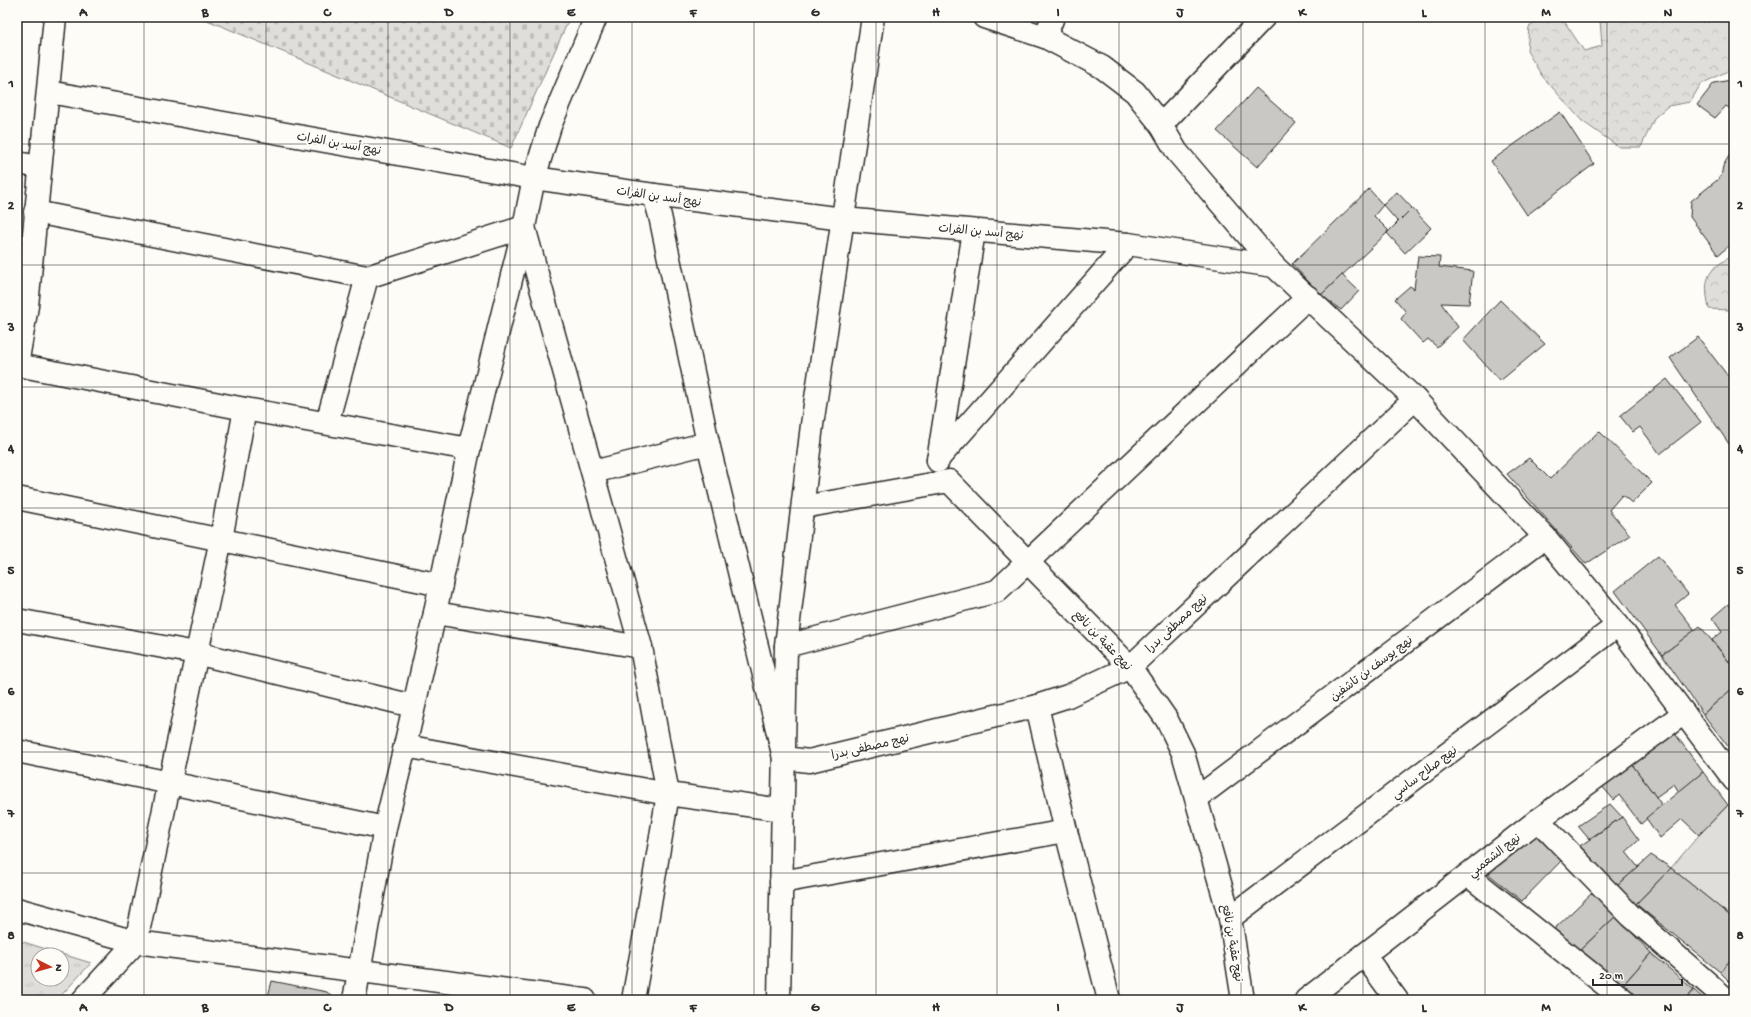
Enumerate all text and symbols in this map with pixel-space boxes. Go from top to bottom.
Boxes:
text: A [78,6,88,21]
text: B [201,6,210,21]
text: C [322,6,332,21]
text: D [444,6,454,21]
text: E [567,6,576,21]
text: F [689,6,698,21]
text: G [811,6,820,21]
text: H [932,6,940,21]
text: I [1056,6,1060,21]
text: J [1176,6,1185,21]
text: K [1297,6,1307,21]
text: L [1422,6,1428,21]
text: M [1541,6,1551,21]
text: N [1664,6,1673,21]
text: 1 [7,77,14,92]
text: 1 [1736,77,1743,92]
street label: نهج أسد بن الفرات [295,129,382,159]
street label: نهج أسد بن الفرات [615,183,702,211]
text: 2 [8,199,15,214]
text: 2 [1737,199,1744,214]
street label: نهج أسد بن الفرات [938,220,1024,244]
text: 3 [7,321,15,336]
text: 3 [1736,321,1744,336]
text: 4 [7,442,15,457]
text: 4 [1736,442,1744,457]
text: 5 [8,564,15,579]
text: 5 [1737,564,1744,579]
street label: نهج مصطفى بدرا [1144,592,1211,657]
street label: نهج عقبة بن نافع [1069,608,1134,674]
street label: نهج يوسف بن تاشفين [1328,634,1416,705]
text: 6 [8,685,15,700]
text: 6 [1737,685,1744,700]
street label: نهج مصطفى بدرا [830,732,911,764]
street label: نهج صلاح ساسي [1390,744,1462,804]
text: 7 [7,807,16,822]
text: 7 [1736,807,1745,822]
street label: نهج الشعمبي [1466,832,1525,883]
street label: نهج عقبة بن نافع [1217,904,1245,983]
text: 8 [7,929,15,944]
text: 8 [1736,929,1744,944]
north arrow [30,947,70,987]
scale bar [1593,961,1682,987]
text: N [52,964,64,972]
text: 20 m [1599,970,1624,984]
text: A [78,1001,88,1016]
text: B [201,1001,210,1016]
text: C [322,1001,332,1016]
text: D [444,1001,454,1016]
text: E [567,1001,576,1016]
text: F [689,1001,698,1016]
text: G [811,1001,820,1016]
text: H [932,1001,940,1016]
text: I [1056,1001,1060,1016]
text: J [1176,1001,1185,1016]
text: K [1297,1001,1307,1016]
text: L [1422,1001,1428,1016]
text: M [1541,1001,1551,1016]
text: N [1664,1001,1673,1016]

